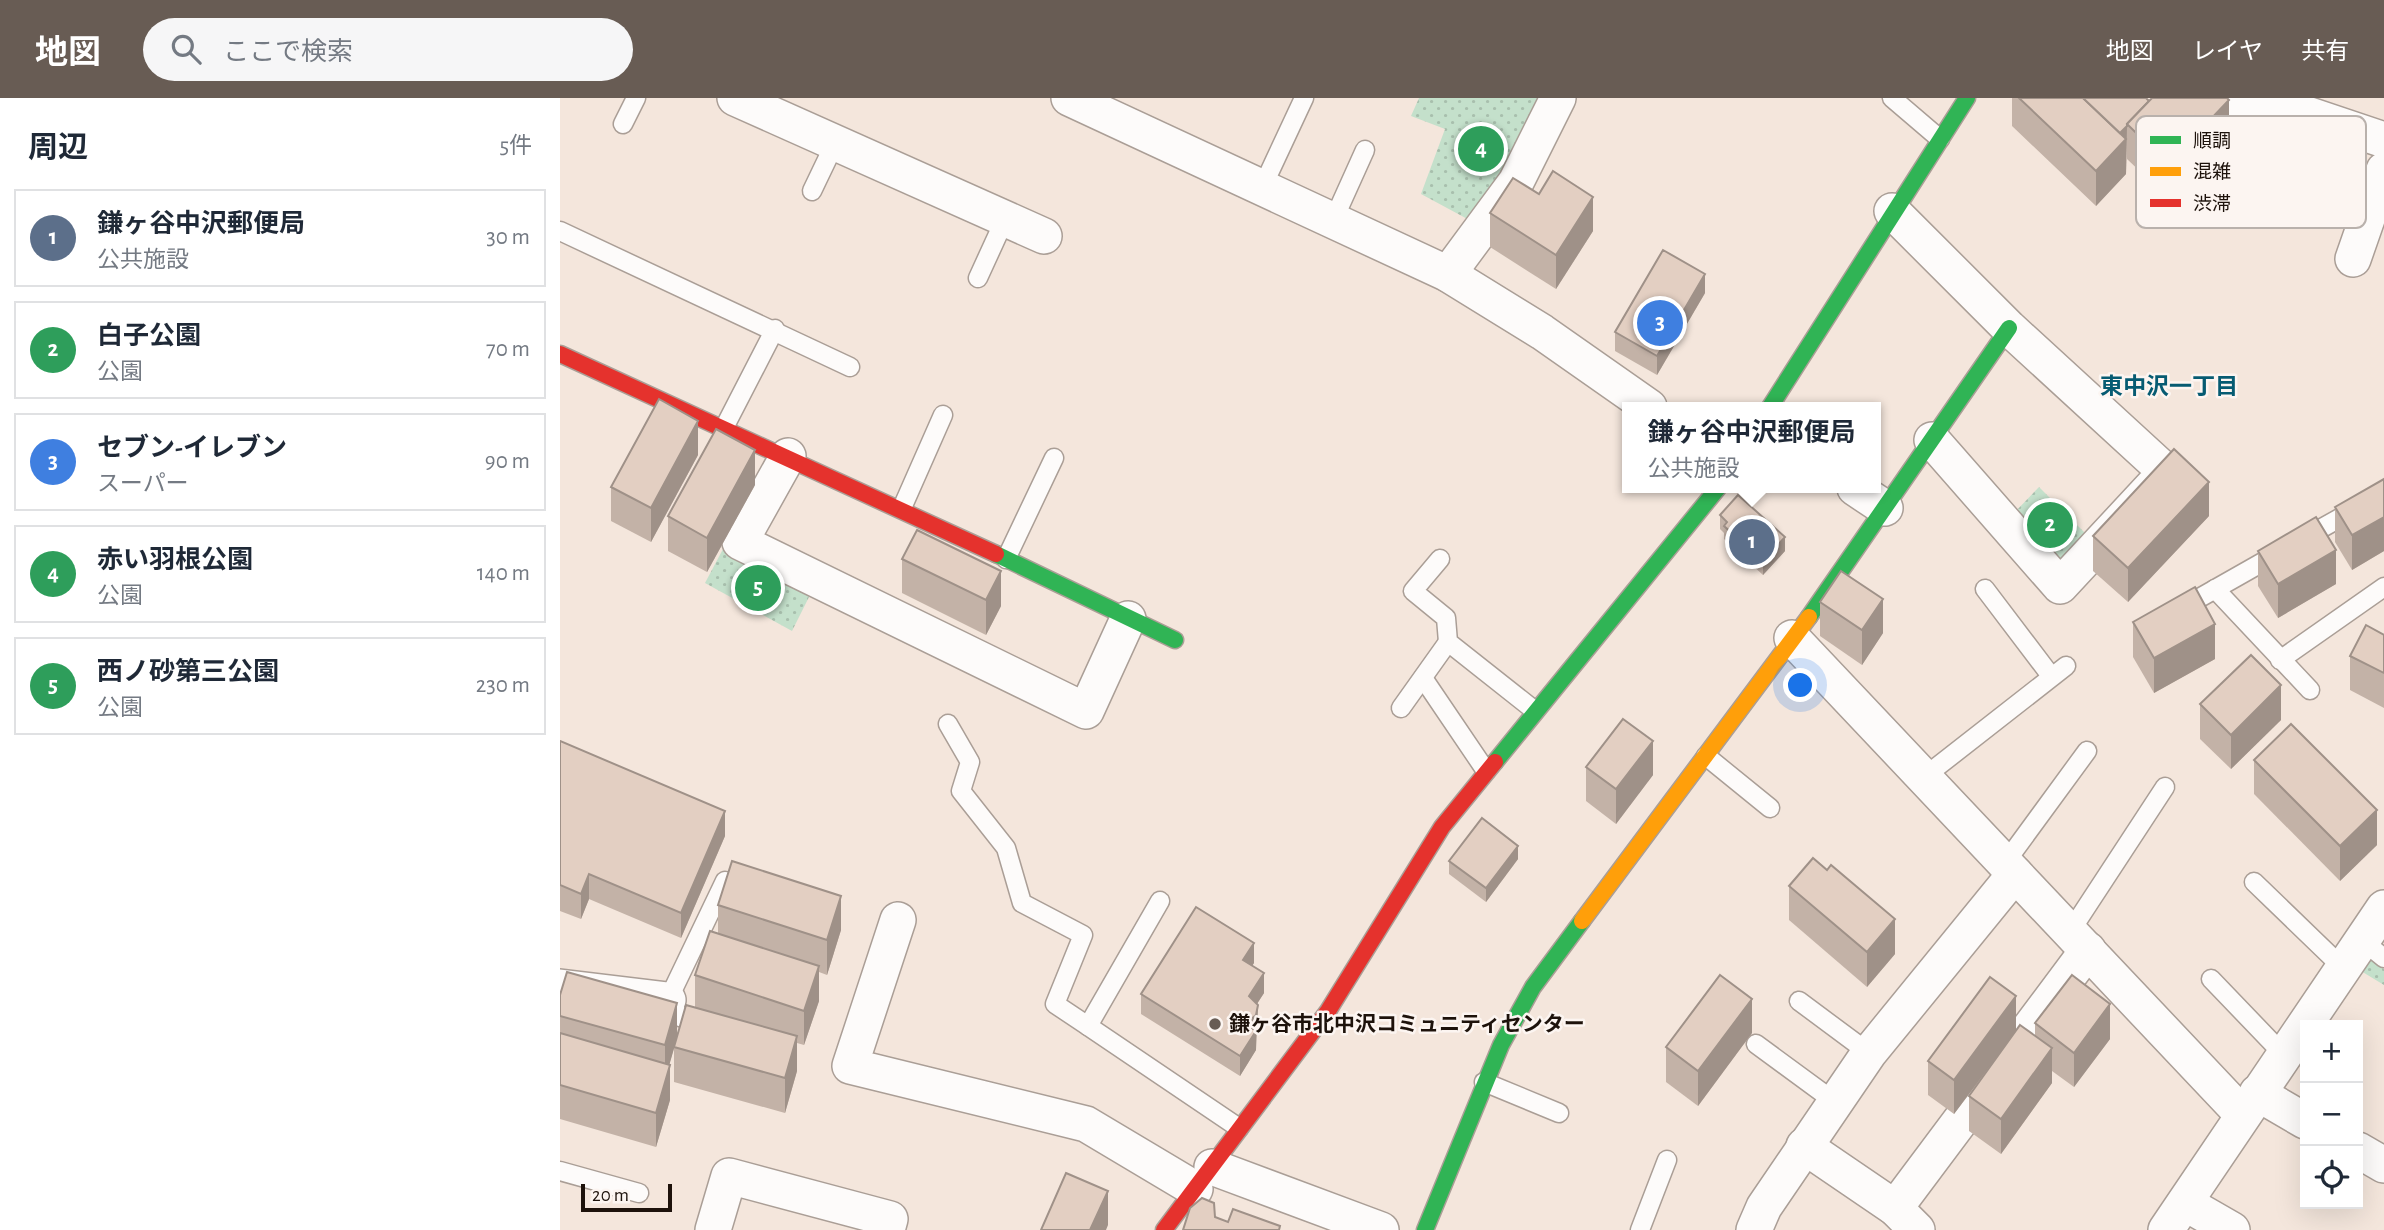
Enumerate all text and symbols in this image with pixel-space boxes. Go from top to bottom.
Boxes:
search box [143,18,633,81]
icon: search [167,30,205,68]
text: 地図 [35,37,101,70]
text: ここで検索 [223,39,353,65]
text: 地図 [2106,40,2154,64]
text: レイヤ [2192,40,2263,64]
text: 共有 [2301,40,2349,64]
legend [2136,116,2366,228]
pin: 4 [1458,123,1504,175]
text: 順調 [2193,131,2231,151]
text: 周辺 [28,133,88,163]
text: 5件 [499,135,532,158]
text: 混雑 [2193,161,2231,182]
text: 渋滞 [2193,193,2231,214]
text: 鎌ヶ谷中沢郵便局 [97,211,305,237]
text: 1 [49,226,57,249]
text: 30 m [486,226,530,249]
text: 公共施設 [97,249,189,272]
pin: 3 [1637,297,1683,349]
text: 白子公園 [97,323,201,349]
text: 2 [48,338,58,361]
text: 70 m [486,338,530,361]
text: 公園 [97,361,143,384]
district label: 東中沢一丁目 [2100,374,2238,399]
popup [1622,402,1881,493]
text: 鎌ヶ谷中沢郵便局 [1647,420,1856,446]
text: セブン-イレブン [97,435,287,461]
text: 3 [48,450,58,473]
text: 90 m [485,450,530,473]
text: 公共施設 [1647,458,1739,481]
text: スーパー [97,473,189,496]
pin: 2 [2027,499,2073,551]
pin: 1 [1729,516,1775,568]
text: 赤い羽根公園 [97,547,253,573]
text: 4 [47,562,59,585]
text: 140 m [477,562,530,585]
pin: 5 [735,562,781,614]
text: 公園 [97,585,143,608]
text: 西ノ砂第三公園 [97,659,279,685]
your location [1783,668,1817,702]
text: 5 [48,674,58,697]
text: 230 m [476,674,530,697]
text: 公園 [97,697,143,720]
place label: 鎌ヶ谷市北中沢コミュニティセンター [1229,1013,1585,1035]
marker: 鎌ヶ谷市北中沢コミュニティセンター [1207,1016,1223,1032]
map controls [2300,1020,2363,1209]
button: + [2300,1020,2363,1083]
button: − [2300,1083,2363,1146]
button: locate [2300,1146,2363,1209]
scale bar [581,1181,672,1213]
text: 20 m [592,1186,629,1205]

